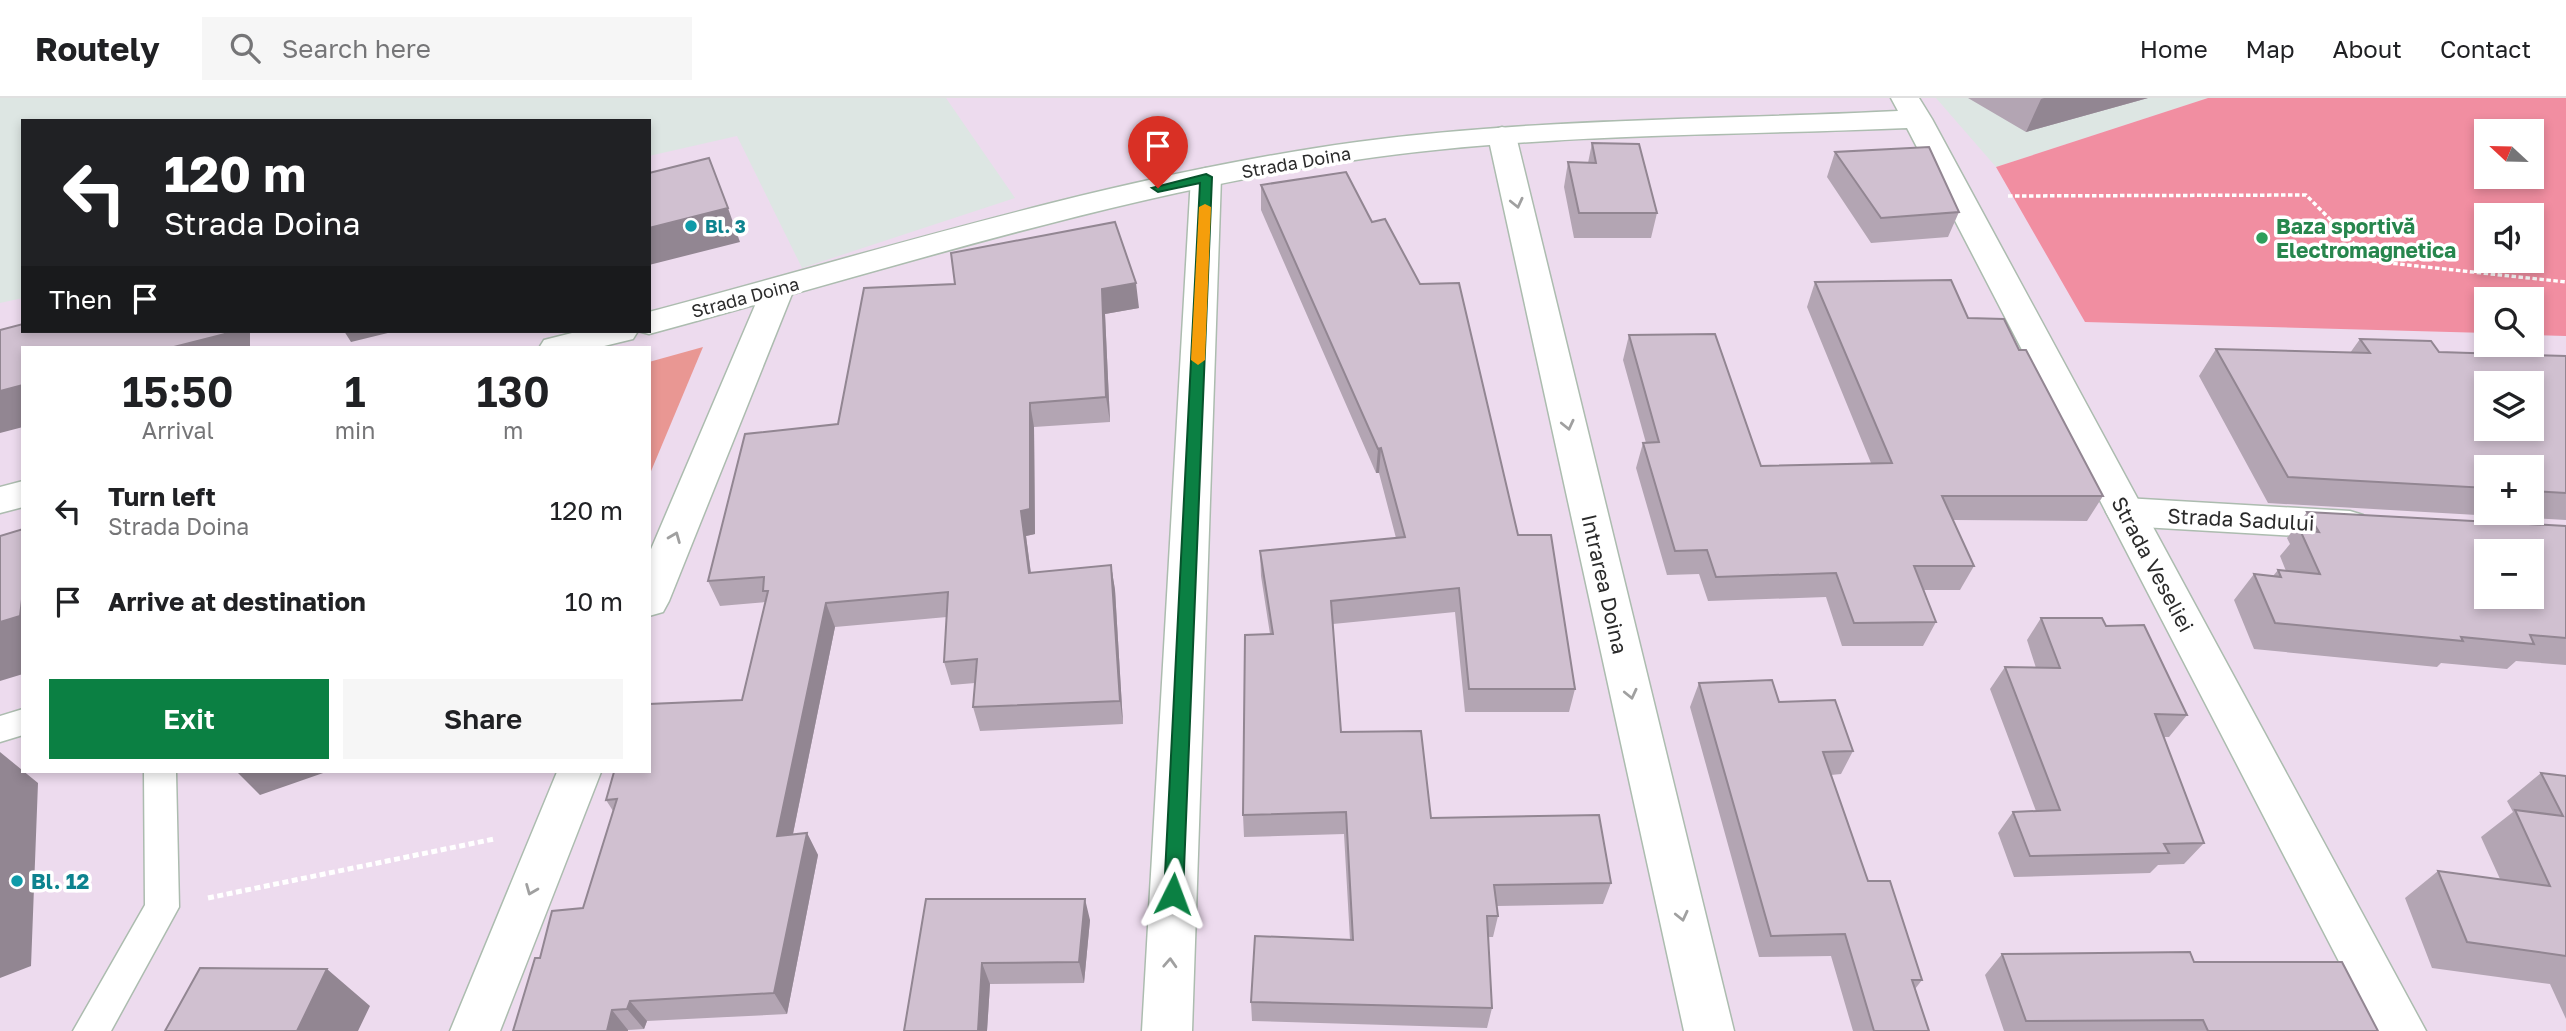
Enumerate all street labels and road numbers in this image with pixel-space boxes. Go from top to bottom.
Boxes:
street label: Strada Doina [1240,142,1352,182]
street label: Strada Doina [689,272,801,322]
street label: Strada Veseliei [2106,492,2200,636]
street label: Strada Sadului [2167,502,2315,536]
street label: Intrarea Doina [1576,512,1634,656]

